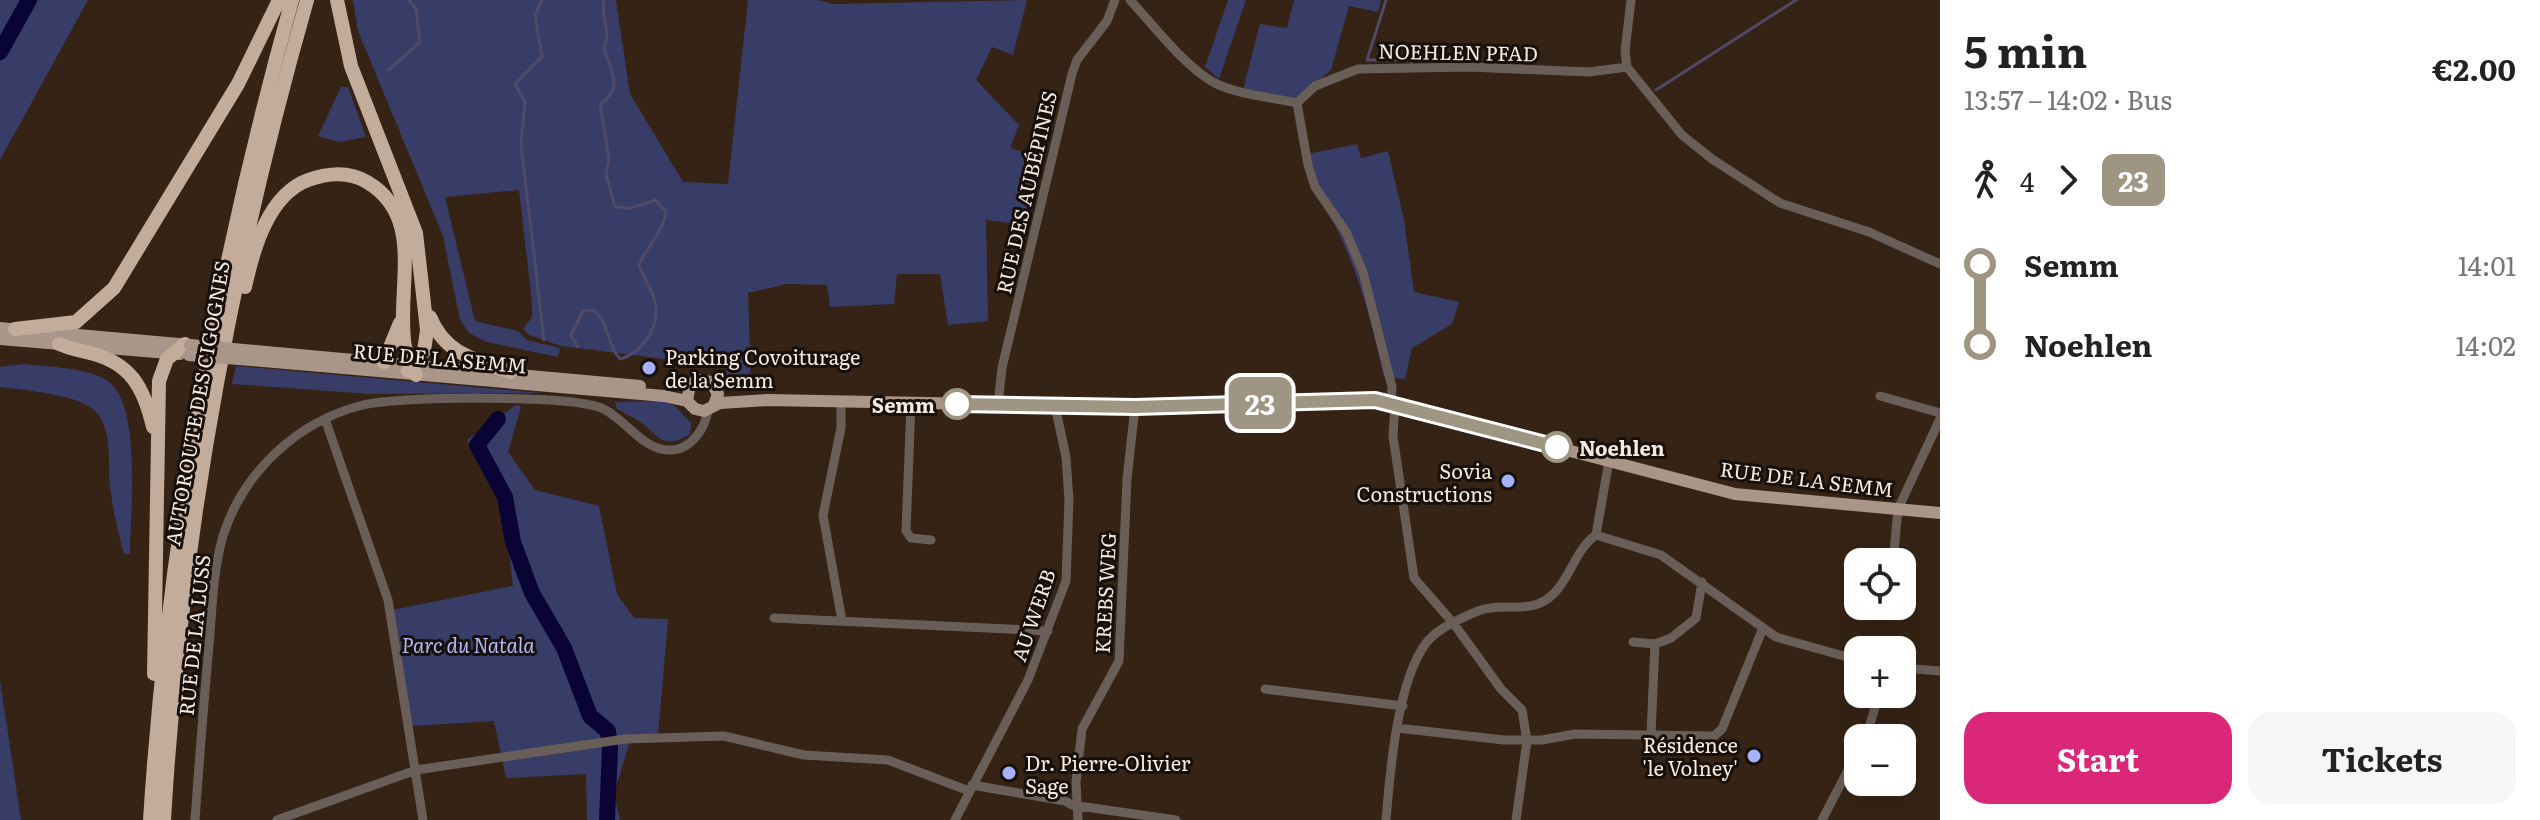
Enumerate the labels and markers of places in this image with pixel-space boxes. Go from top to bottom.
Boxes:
place label: Parking Covoiturage de la Semm [665,341,860,394]
marker: Parking Covoiturage de la Semm [640,359,658,377]
place label: Semm [872,389,935,419]
marker: Semm [942,389,972,419]
marker: Noehlen [1542,432,1572,462]
place label: Noehlen [1579,432,1665,462]
place label: Sovia Constructions [1357,455,1492,508]
marker: Sovia Constructions [1499,472,1517,490]
place label: Résidence 'le Volney' [1642,729,1738,782]
place label: Dr. Pierre-Olivier Sage [1025,747,1191,800]
marker: Résidence 'le Volney' [1745,747,1763,765]
marker: Dr. Pierre-Olivier Sage [1000,764,1018,782]

